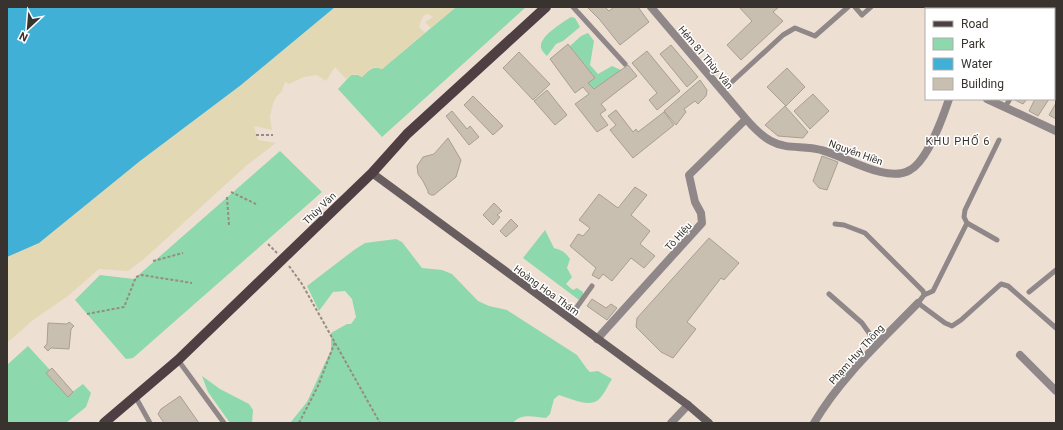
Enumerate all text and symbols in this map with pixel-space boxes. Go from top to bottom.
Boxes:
north arrow [8,8,48,48]
legend [925,8,1055,100]
text: Road [961,17,989,31]
street label: Hẻm 81 Thùy Vân [676,24,735,91]
text: N [17,29,30,44]
text: Park [961,37,986,51]
text: Water [961,57,992,71]
text: Building [961,77,1004,91]
district label: KHU PHỐ 6 [926,134,990,148]
street label: Nguyễn Hiền [827,137,885,167]
street label: Thùy Vân [301,190,338,227]
street label: Tô Hiệu [663,220,695,253]
street label: Hoàng Hoa Thám [512,263,582,318]
street label: Phạm Huy Thông [827,322,887,387]

